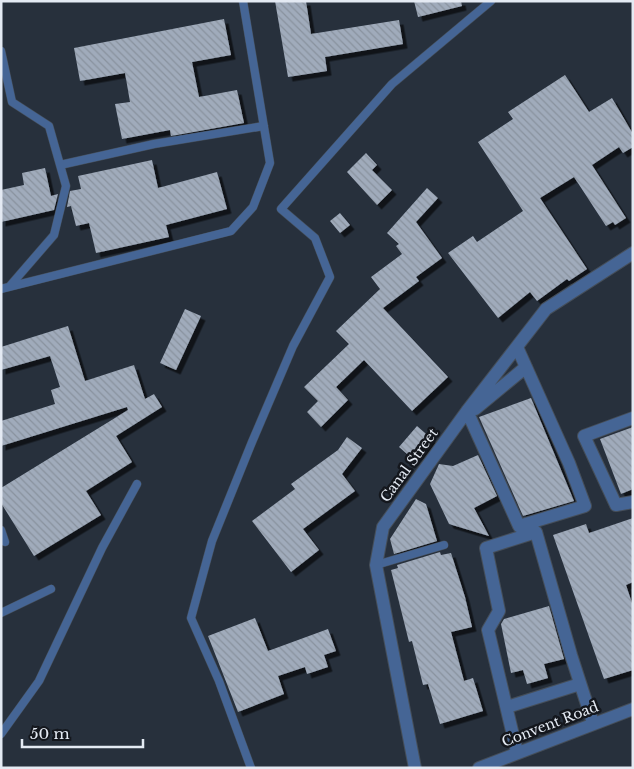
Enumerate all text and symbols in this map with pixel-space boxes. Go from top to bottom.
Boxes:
street label: Canal Street [376,424,442,506]
street label: Convent Road [499,697,601,751]
scale bar [22,716,144,748]
text: 50 m [30,724,70,743]

